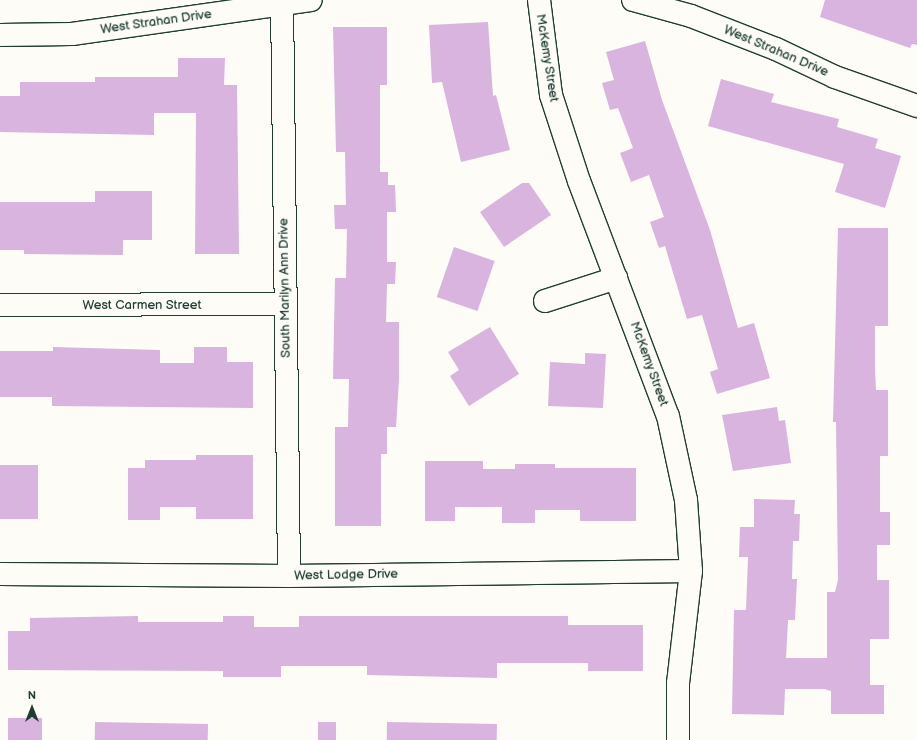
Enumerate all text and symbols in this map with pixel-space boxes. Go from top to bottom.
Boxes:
street label: West Strahan Drive [99,6,213,38]
street label: McKemy Street [532,12,562,104]
street label: West Strahan Drive [721,22,831,80]
street label: South Marilyn Ann Drive [276,218,294,358]
street label: West Carmen Street [82,297,202,313]
street label: McKemy Street [626,319,672,409]
street label: West Lodge Drive [294,566,398,584]
north arrow [12,688,52,728]
text: N [28,689,36,702]

